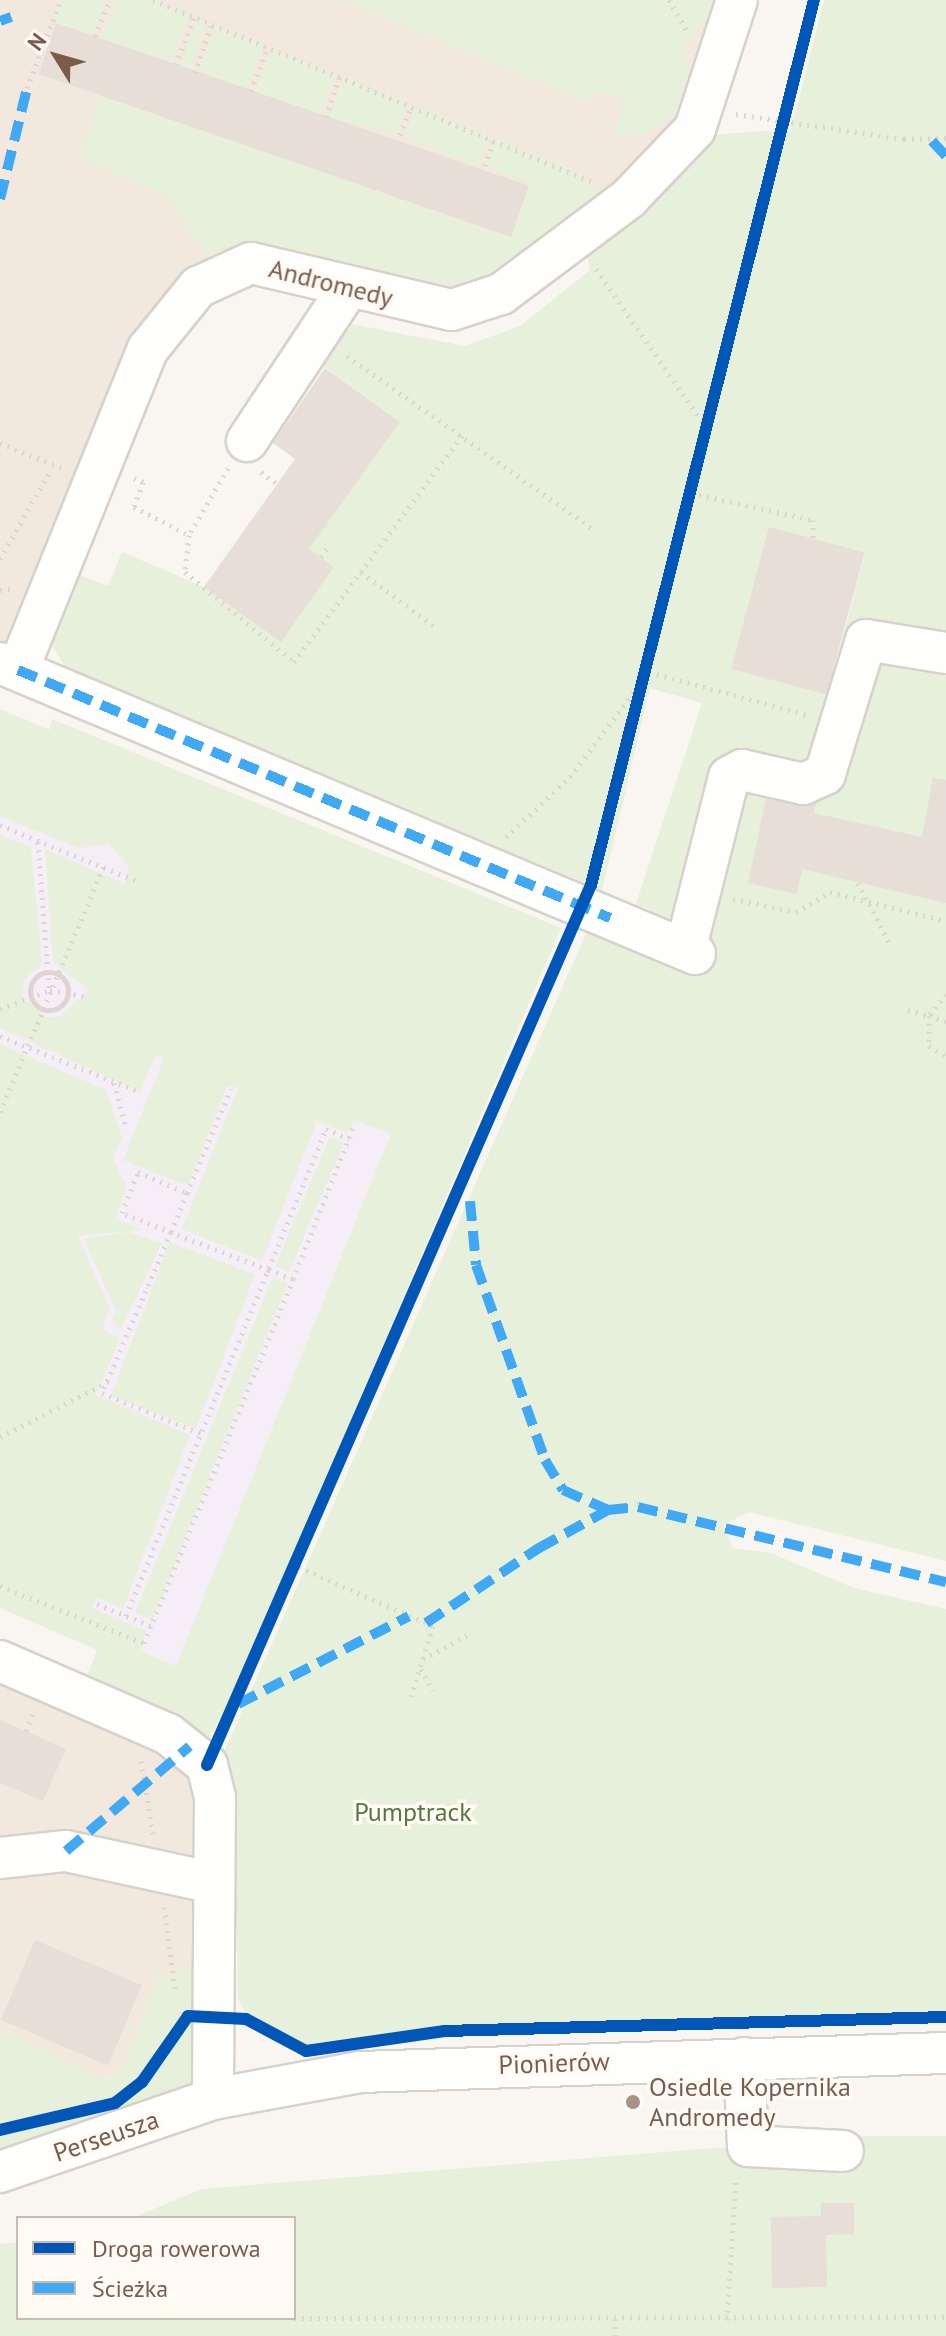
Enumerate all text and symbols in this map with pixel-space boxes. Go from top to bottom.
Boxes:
north arrow [16,16,96,96]
text: N [21,27,52,56]
street label: Andromedy [266,253,396,313]
park label: Pumptrack [354,1796,472,1828]
street label: Pionierów [498,2045,610,2081]
place label: Osiedle Kopernika Andromedy [649,2071,851,2132]
marker: Osiedle Kopernika Andromedy [624,2093,642,2111]
street label: Perseusza [49,2103,163,2169]
legend [16,2216,296,2320]
text: Droga rowerowa [92,2233,261,2264]
text: Ścieżka [92,2273,168,2304]

